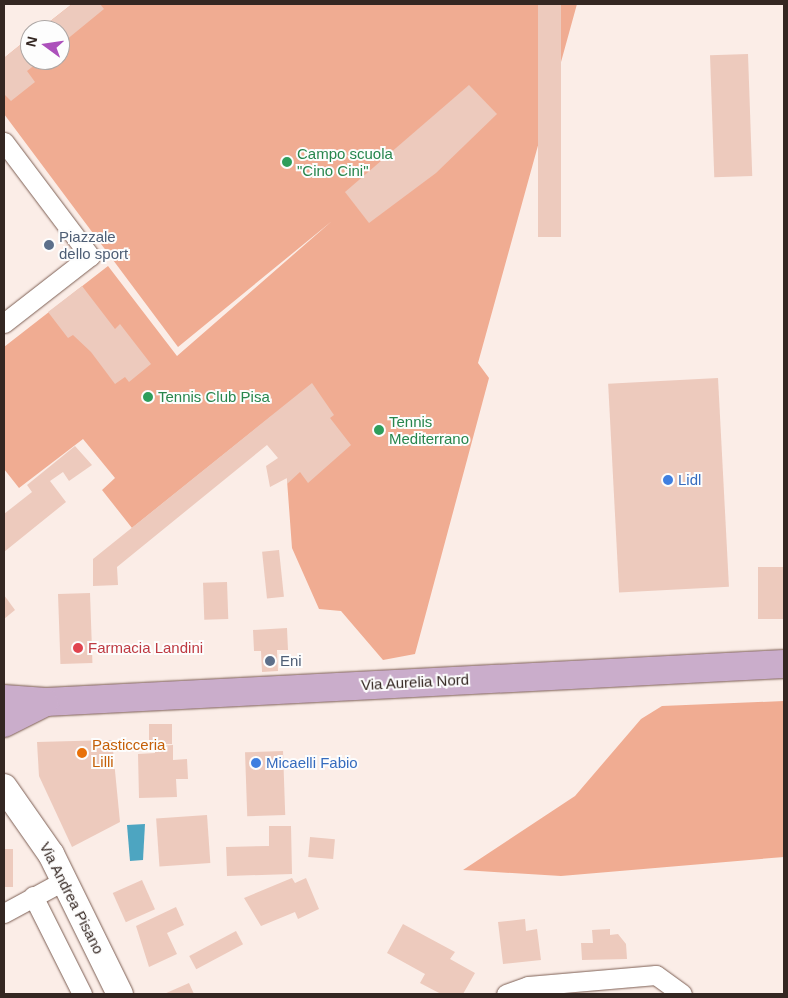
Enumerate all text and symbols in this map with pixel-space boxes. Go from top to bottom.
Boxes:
north arrow [20,20,70,70]
text: N [22,35,40,48]
place label: Campo scuola "Cino Cini" [297,144,393,179]
marker: Campo scuola "Cino Cini" [281,156,293,168]
place label: Piazzale dello sport [59,227,128,262]
marker: Piazzale dello sport [43,239,55,251]
place label: Tennis Club Pisa [158,388,270,406]
marker: Tennis Club Pisa [142,391,154,403]
place label: Tennis Mediterrano [389,412,469,447]
marker: Tennis Mediterrano [373,424,385,436]
place label: Lidl [678,471,701,489]
marker: Lidl [662,474,674,486]
place label: Farmacia Landini [88,639,203,657]
marker: Farmacia Landini [72,642,84,654]
place label: Eni [280,652,302,670]
marker: Eni [264,655,276,667]
street label: Via Aurelia Nord [360,670,470,694]
place label: Pasticceria Lilli [92,735,165,770]
marker: Pasticceria Lilli [76,747,88,759]
place label: Micaelli Fabio [266,754,358,772]
marker: Micaelli Fabio [250,757,262,769]
street label: Via Andrea Pisano [36,839,108,957]

